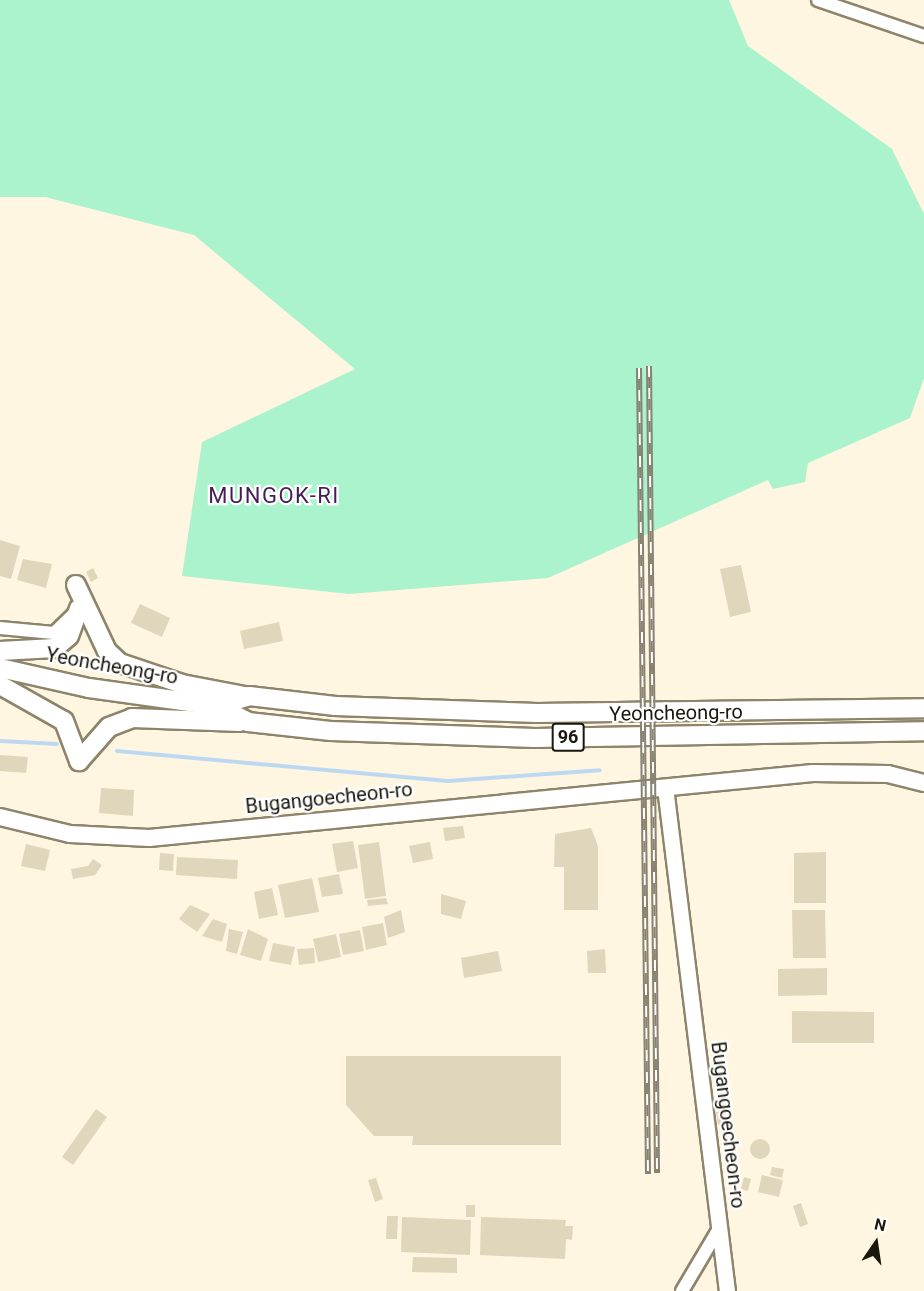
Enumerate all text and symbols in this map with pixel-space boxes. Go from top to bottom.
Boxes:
district label: MUNGOK-RI [208,483,340,509]
street label: Yeoncheong-ro [44,643,180,689]
street label: Yeoncheong-ro [609,700,743,726]
road number: 96 [552,722,584,752]
street label: Bugangoecheon-ro [244,777,414,819]
street label: Bugangoecheon-ro [706,1040,750,1210]
north arrow [846,1213,906,1273]
text: N [873,1214,888,1235]

